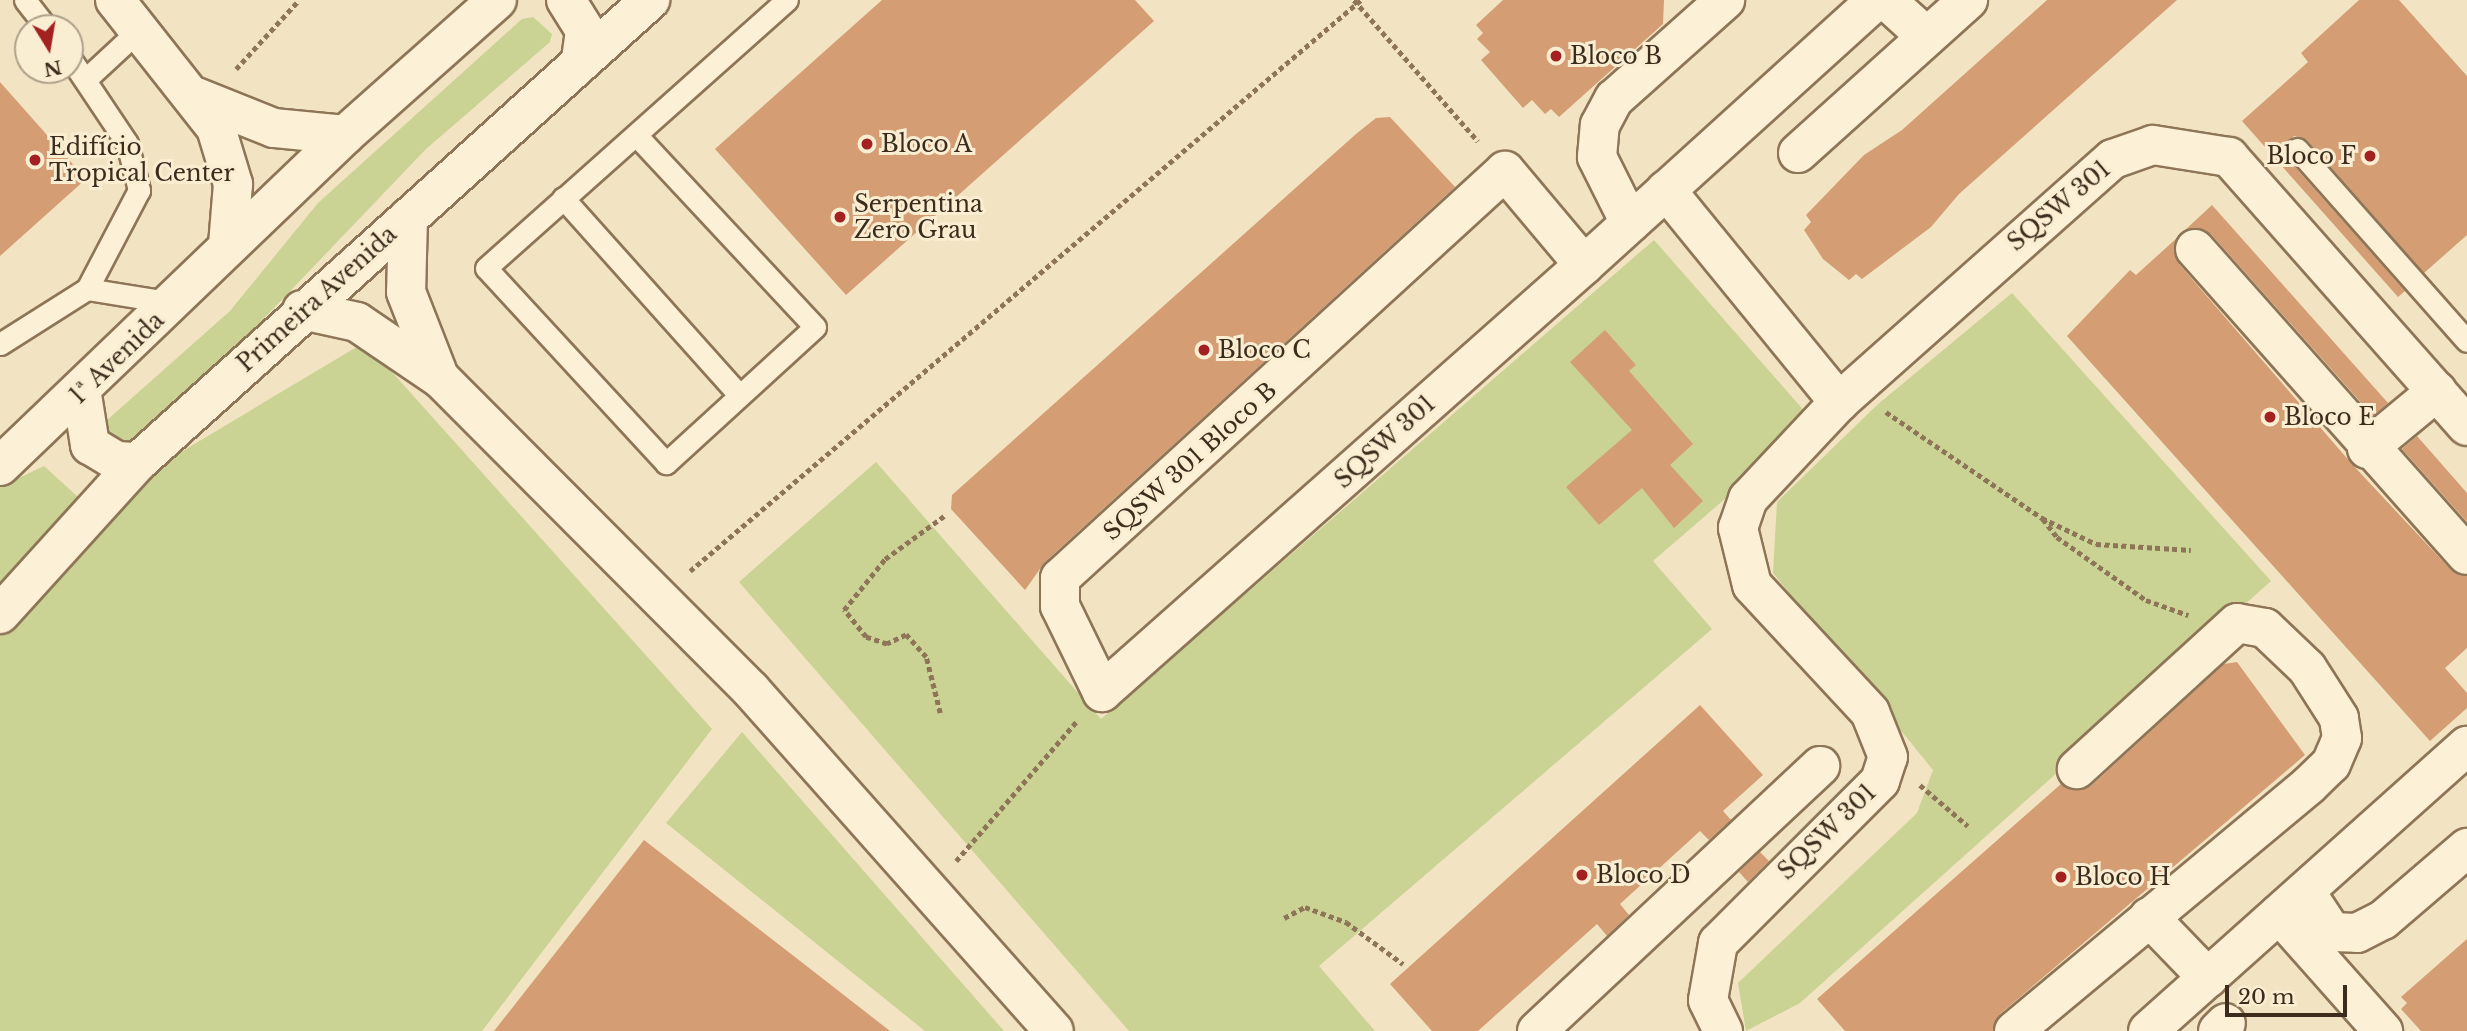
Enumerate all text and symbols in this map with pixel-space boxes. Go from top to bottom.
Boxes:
north arrow [14,14,84,84]
place label: Bloco B [1570,42,1662,70]
marker: Bloco B [1548,48,1564,64]
text: N [42,55,64,81]
place label: Bloco A [881,130,973,158]
place label: Edifício Tropical Center [49,133,234,187]
marker: Bloco A [859,136,875,152]
place label: Bloco F [2266,142,2356,170]
marker: Bloco F [2362,148,2378,164]
marker: Edifício Tropical Center [27,152,43,168]
street label: SQSW 301 [2002,155,2116,257]
place label: Serpentina Zero Grau [854,190,983,244]
marker: Serpentina Zero Grau [832,209,848,225]
street label: Primeira Avenida [231,220,403,378]
street label: 1ª Avenida [64,306,170,410]
place label: Bloco C [1218,336,1311,364]
marker: Bloco C [1196,342,1212,358]
street label: SQSW 301 Bloco B [1097,376,1283,546]
street label: SQSW 301 [1329,390,1441,494]
place label: Bloco E [2284,403,2375,431]
marker: Bloco E [2262,409,2278,425]
street label: SQSW 301 [1772,778,1882,886]
place label: Bloco D [1596,861,1690,889]
place label: Bloco H [2075,863,2170,891]
marker: Bloco D [1574,867,1590,883]
marker: Bloco H [2053,869,2069,885]
scale bar [2229,972,2352,1016]
text: 20 m [2238,984,2295,1010]

